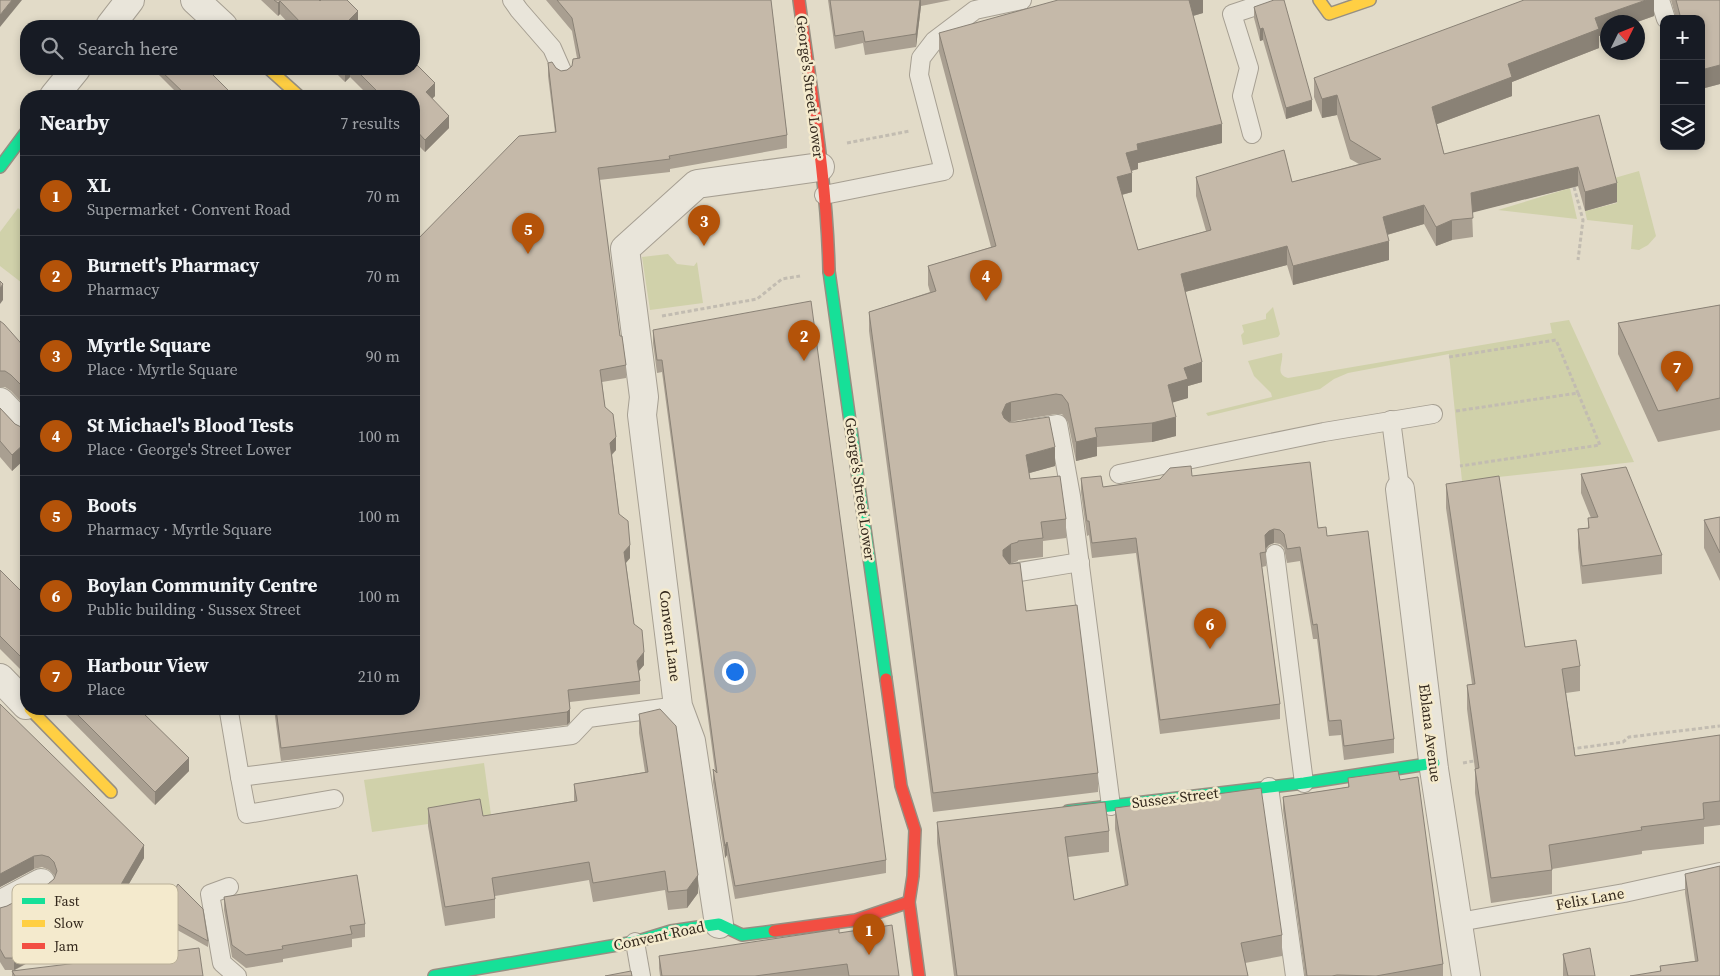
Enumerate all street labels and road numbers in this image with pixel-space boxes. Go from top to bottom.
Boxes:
street label: George's Street Lower [791,14,830,160]
street label: George's Street Lower [840,416,881,562]
street label: Convent Lane [654,589,687,683]
street label: Eblana Avenue [1414,683,1447,784]
street label: Sussex Street [1130,782,1220,813]
street label: Felix Lane [1554,882,1626,915]
street label: Convent Road [611,916,707,955]

